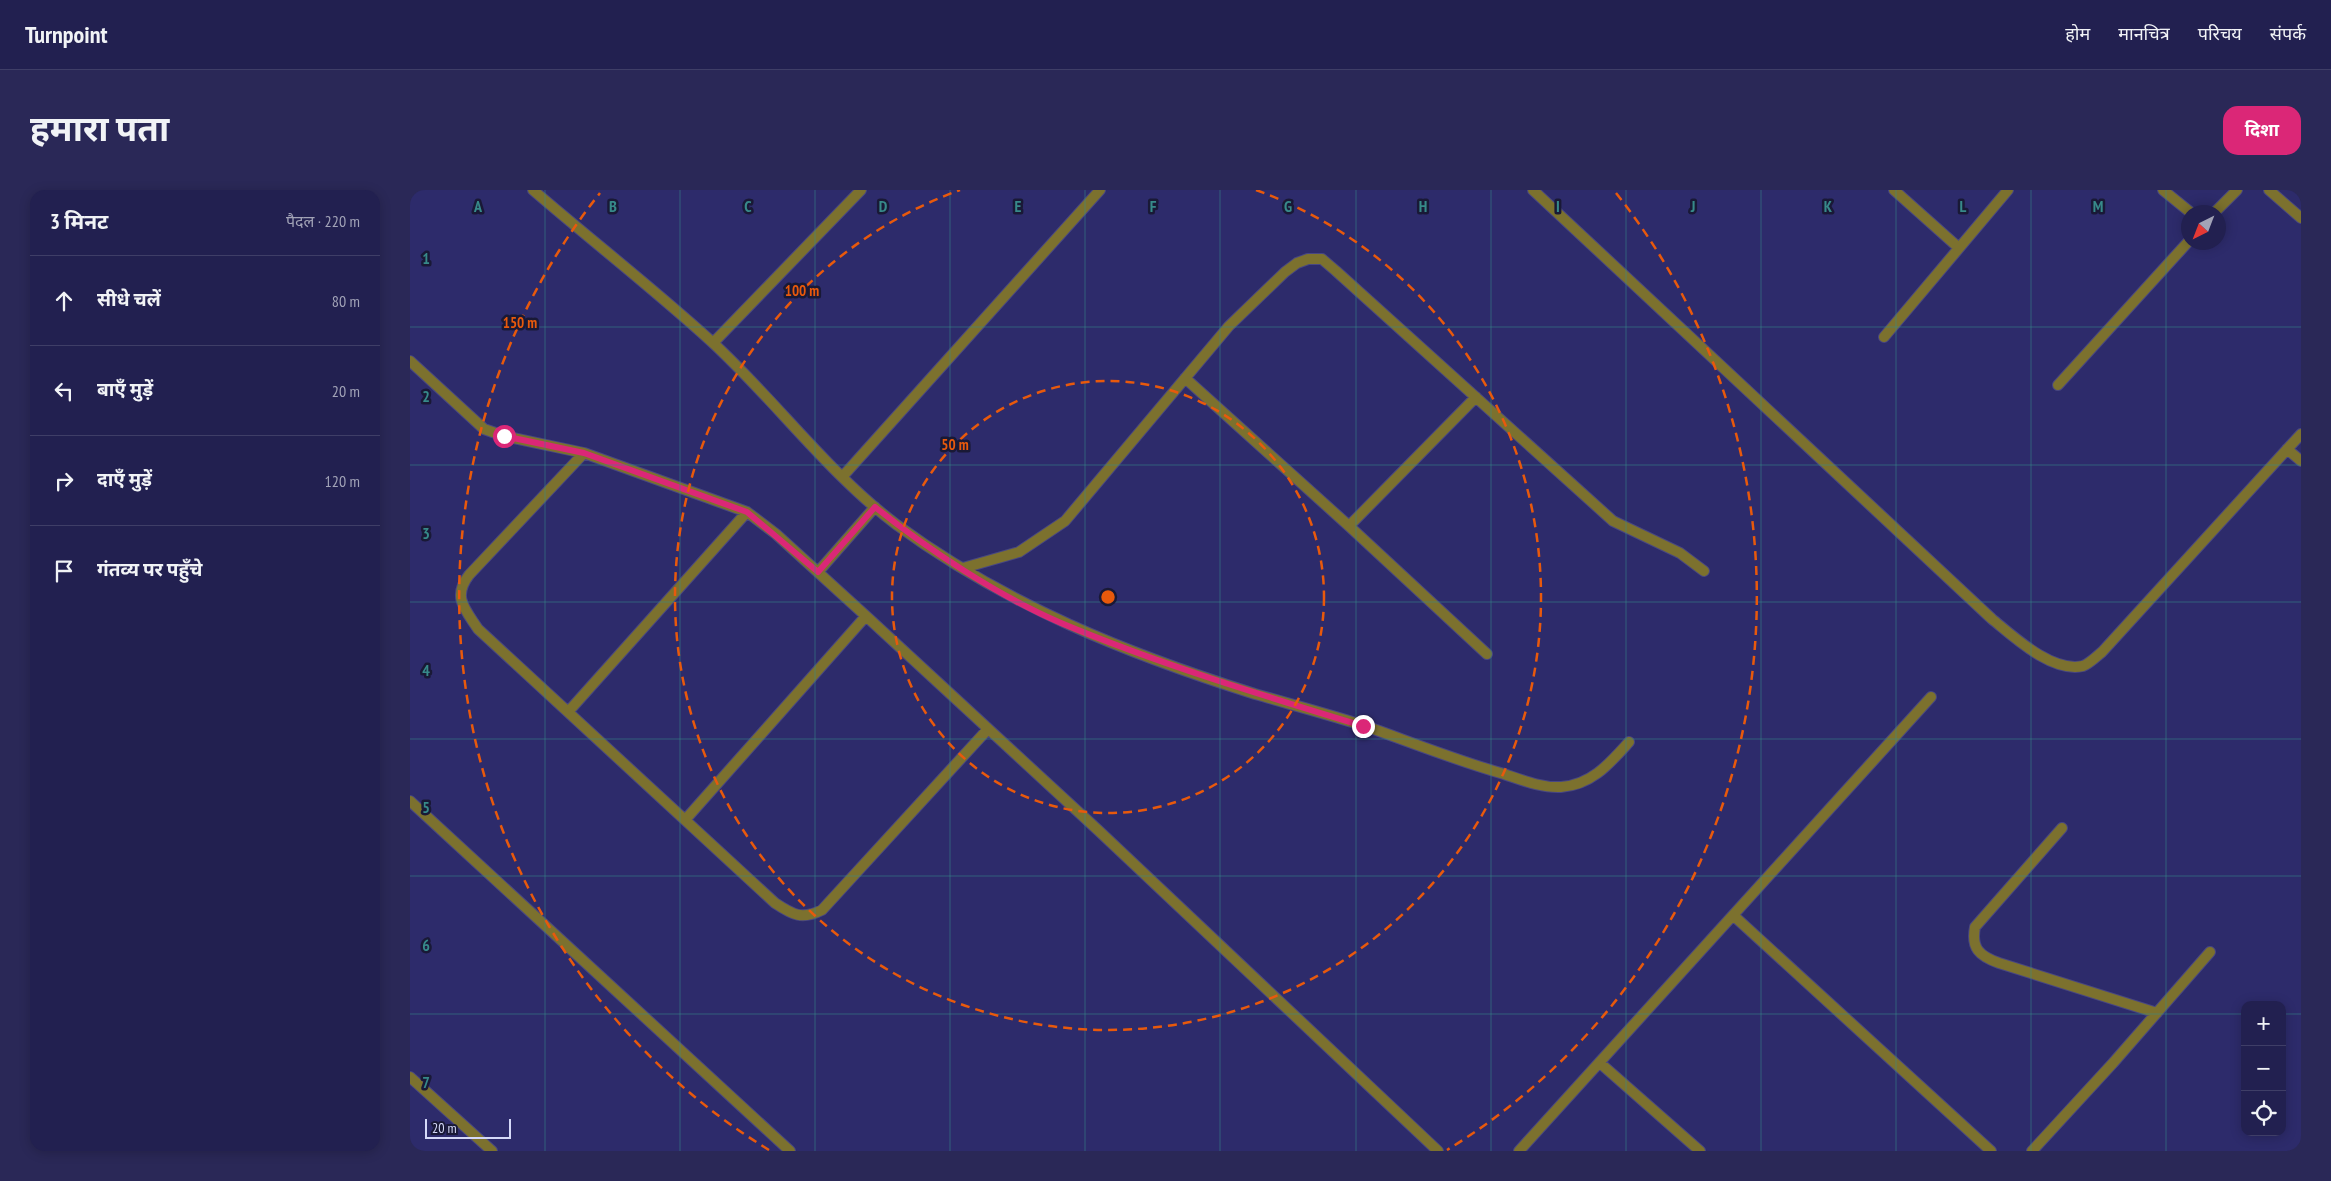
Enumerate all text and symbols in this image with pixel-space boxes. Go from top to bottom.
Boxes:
text: Turnpoint [25,19,107,50]
text: होम [2065,22,2090,45]
text: मानचित्र [2118,22,2170,45]
text: परिचय [2198,22,2242,45]
text: संपर्क [2270,22,2306,45]
text: हमारा पता [30,105,169,151]
button: दिशा [2223,106,2301,155]
text: A [473,196,483,216]
text: B [609,196,617,216]
text: C [744,196,752,216]
text: D [879,196,888,216]
text: E [1015,196,1022,216]
text: F [1150,196,1157,216]
text: G [1284,196,1292,216]
text: H [1419,196,1427,216]
text: I [1556,196,1560,216]
text: J [1690,196,1695,216]
text: K [1824,196,1833,216]
text: L [1960,196,1967,216]
text: M [2093,196,2103,216]
north arrow [2181,205,2226,250]
text: 3 मिनट [50,208,108,235]
text: पैदल · 220 m [286,211,360,231]
text: 1 [422,248,430,268]
text: 100 m [785,281,819,300]
icon: ahead [50,287,78,315]
text: सीधे चलें [97,287,161,311]
text: 80 m [332,291,360,311]
text: 150 m [503,313,537,332]
icon: left [50,377,78,405]
text: बाएँ मुड़ें [97,377,153,401]
text: 20 m [332,381,360,401]
text: 2 [422,386,430,406]
route start [493,425,516,448]
text: 50 m [941,435,969,454]
icon: right [50,467,78,495]
text: दाएँ मुड़ें [97,467,152,491]
text: 120 m [325,471,360,491]
text: 3 [422,523,430,543]
icon: arrive [50,557,78,585]
text: गंतव्य पर पहुँचे [97,557,202,581]
centre of rings [1099,588,1117,606]
text: 4 [422,660,430,680]
route end [1352,715,1375,738]
text: 5 [422,797,430,817]
text: 6 [422,935,430,955]
map controls [2241,1001,2286,1136]
button: + [2241,1001,2286,1046]
button: − [2241,1046,2286,1091]
text: 7 [422,1072,430,1092]
button: locate [2241,1091,2286,1136]
scale bar [425,1116,511,1139]
text: 20 m [432,1119,457,1137]

